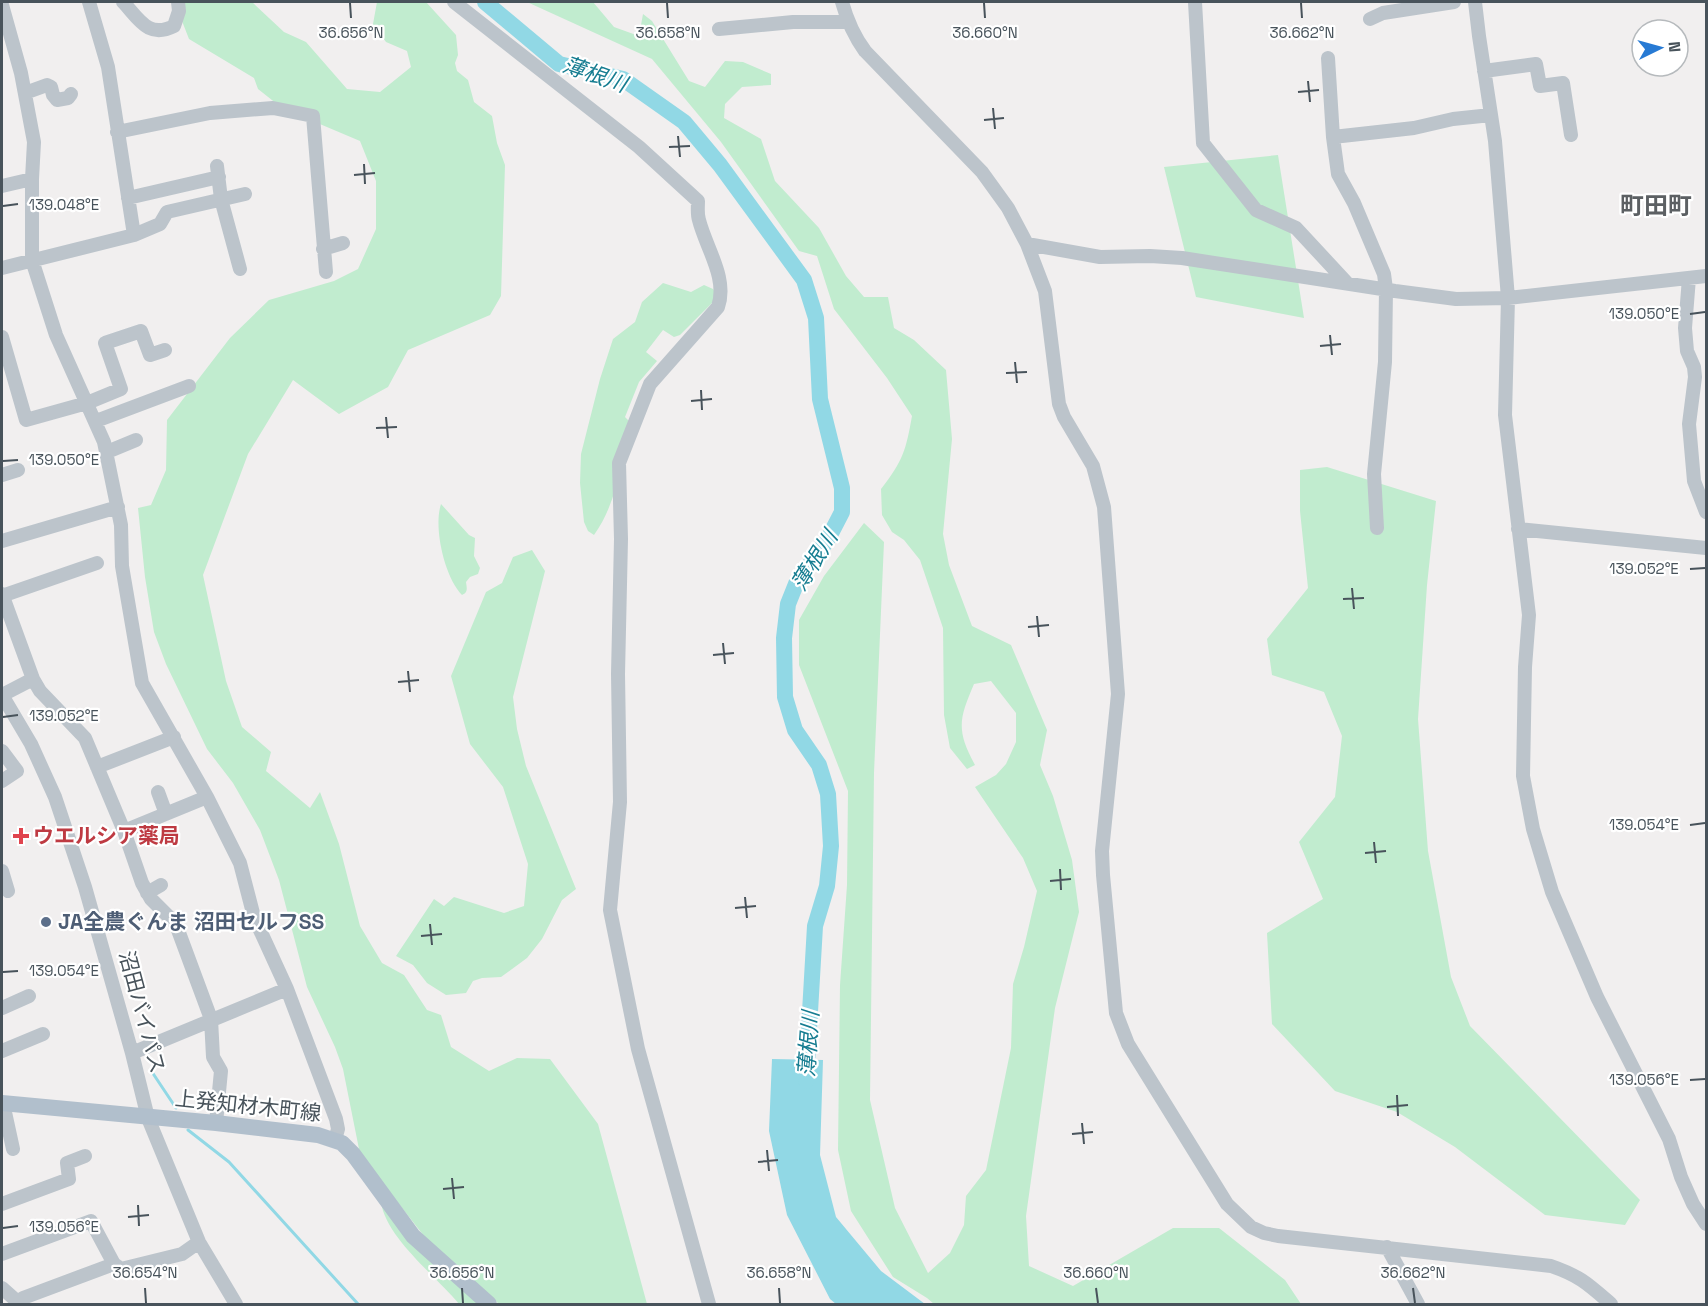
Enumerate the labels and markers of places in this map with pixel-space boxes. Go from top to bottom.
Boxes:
place label: ウエルシア薬局 [33,822,180,849]
marker: ウエルシア薬局 [14,829,28,843]
place label: JA全農ぐんま 沼田セルフSS [58,908,324,935]
marker: JA全農ぐんま 沼田セルフSS [39,915,53,929]

